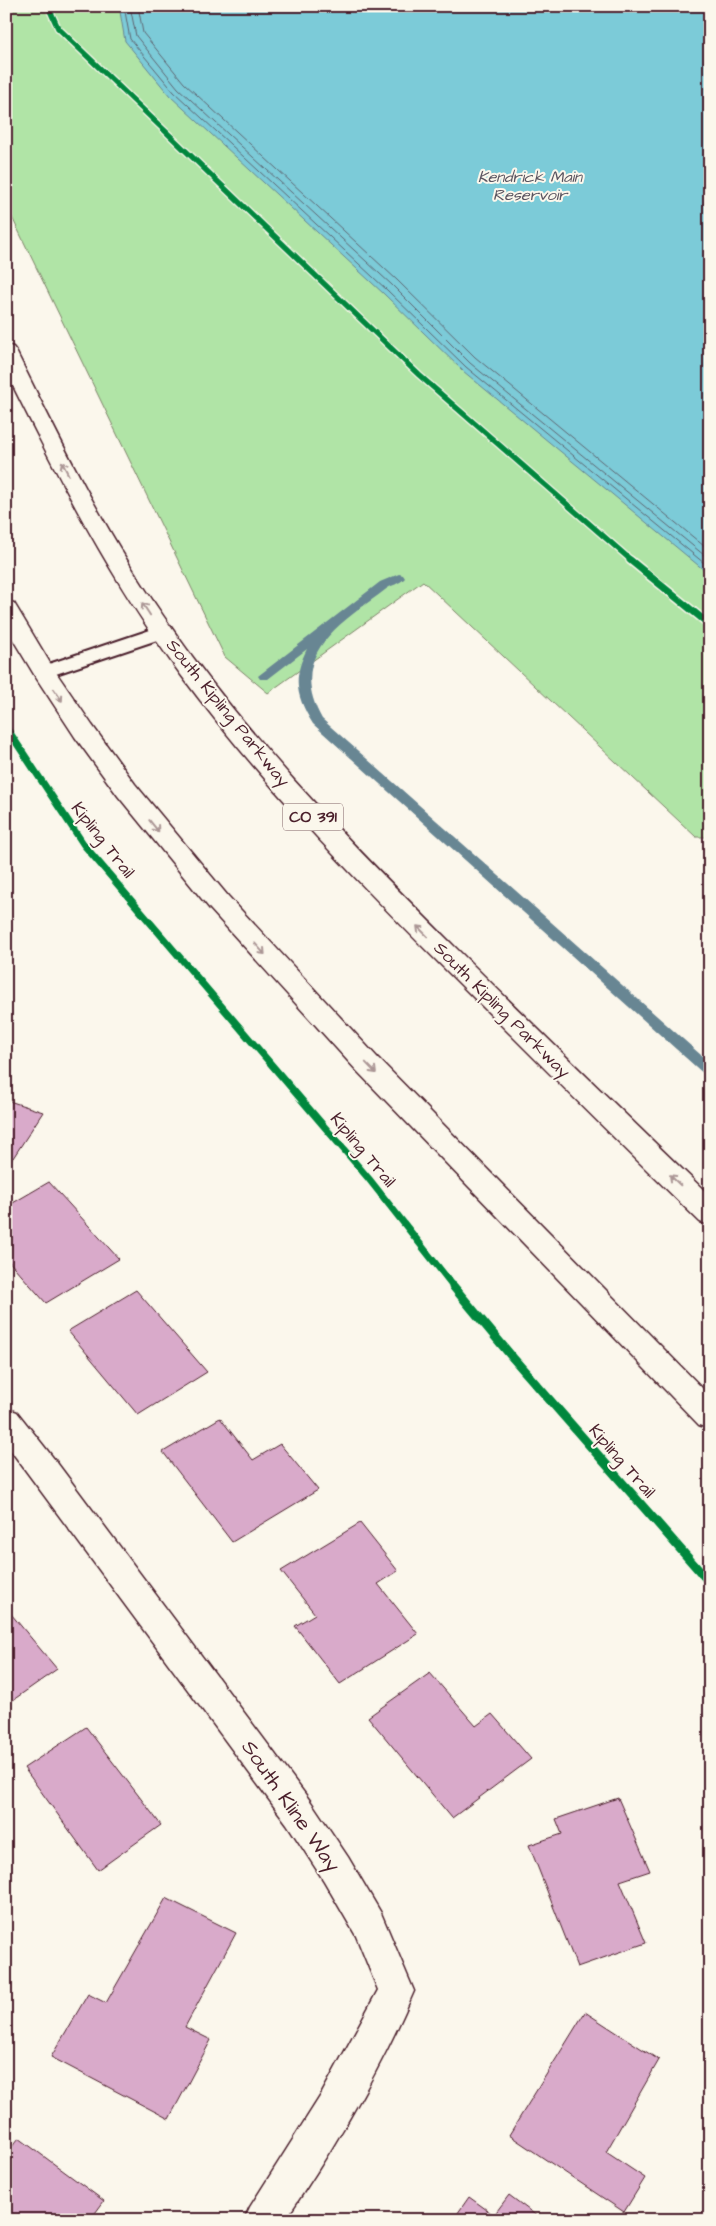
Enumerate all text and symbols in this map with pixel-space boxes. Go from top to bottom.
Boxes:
water label: Kendrick Main Reservoir [478,166,584,206]
one-way arrow [60,461,69,476]
one-way arrow [141,602,151,616]
street label: South Kipling Parkway [160,634,296,793]
one-way arrow [53,688,63,702]
street label: Kipling Trail [64,797,141,884]
road number: CO 391 [283,804,343,830]
one-way arrow [149,819,160,832]
one-way arrow [416,925,429,937]
street label: South Kipling Parkway [427,936,576,1085]
one-way arrow [254,942,266,955]
one-way arrow [365,1061,377,1074]
street label: Kipling Trail [324,1107,402,1193]
one-way arrow [669,1174,681,1186]
street label: Kipling Trail [582,1419,661,1504]
street label: South Kline Way [233,1734,348,1879]

